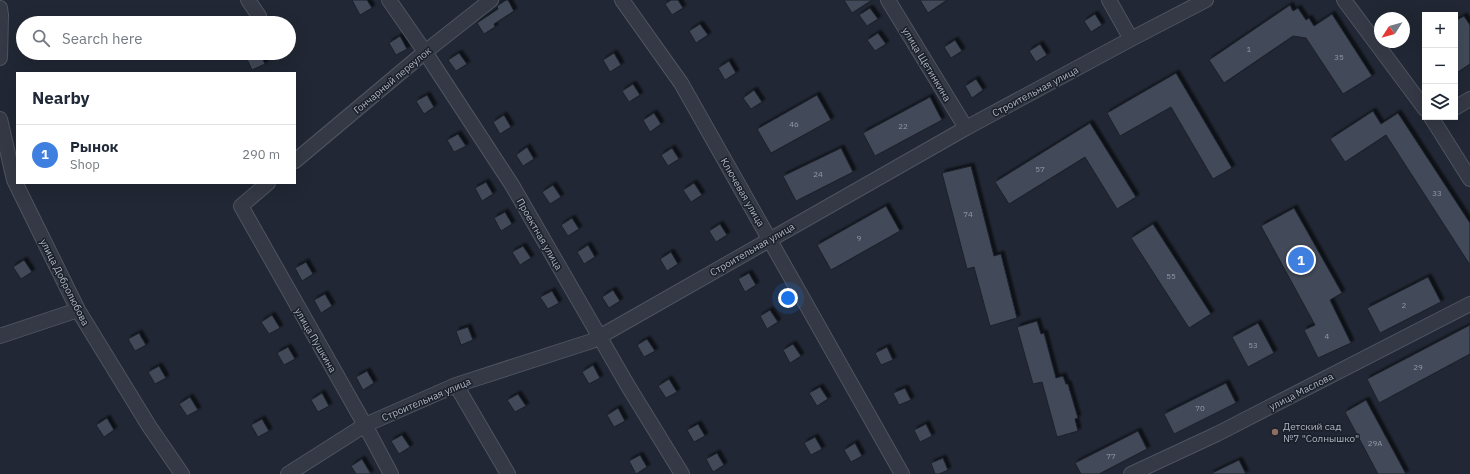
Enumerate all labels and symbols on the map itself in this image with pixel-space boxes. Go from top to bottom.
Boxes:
north arrow [1374,12,1410,48]
street label: улица Щетинкина [899,25,954,104]
street label: Гончарный переулок [351,44,434,117]
house number: 1 [1247,44,1252,54]
house number: 35 [1334,52,1344,62]
street label: Строительная улица [990,63,1081,120]
house number: 46 [789,119,799,129]
house number: 22 [898,121,908,131]
street label: Ключевая улица [718,156,768,230]
house number: 57 [1035,164,1045,174]
house number: 24 [813,169,823,179]
house number: 33 [1432,188,1442,198]
street label: Проектная улица [514,196,566,273]
house number: 74 [963,209,973,219]
street label: Строительная улица [708,220,798,279]
house number: 9 [857,233,862,243]
street label: улица Добролюбова [37,237,92,328]
pin: 1 [1288,245,1314,275]
house number: 55 [1166,271,1176,281]
your location [778,288,798,308]
house number: 2 [1402,300,1407,310]
street label: улица Пушкина [292,306,340,375]
house number: 4 [1325,331,1330,341]
house number: 53 [1248,340,1258,350]
house number: 29 [1413,362,1423,372]
street label: улица Маслова [1267,369,1336,413]
street label: Строительная улица [380,375,473,424]
house number: 70 [1195,403,1205,413]
place label: Детский сад №7 "Солнышко" [1283,420,1359,445]
marker: Детский сад №7 "Солнышко" [1270,427,1280,437]
house number: 29А [1368,438,1382,448]
house number: 77 [1106,451,1116,461]

